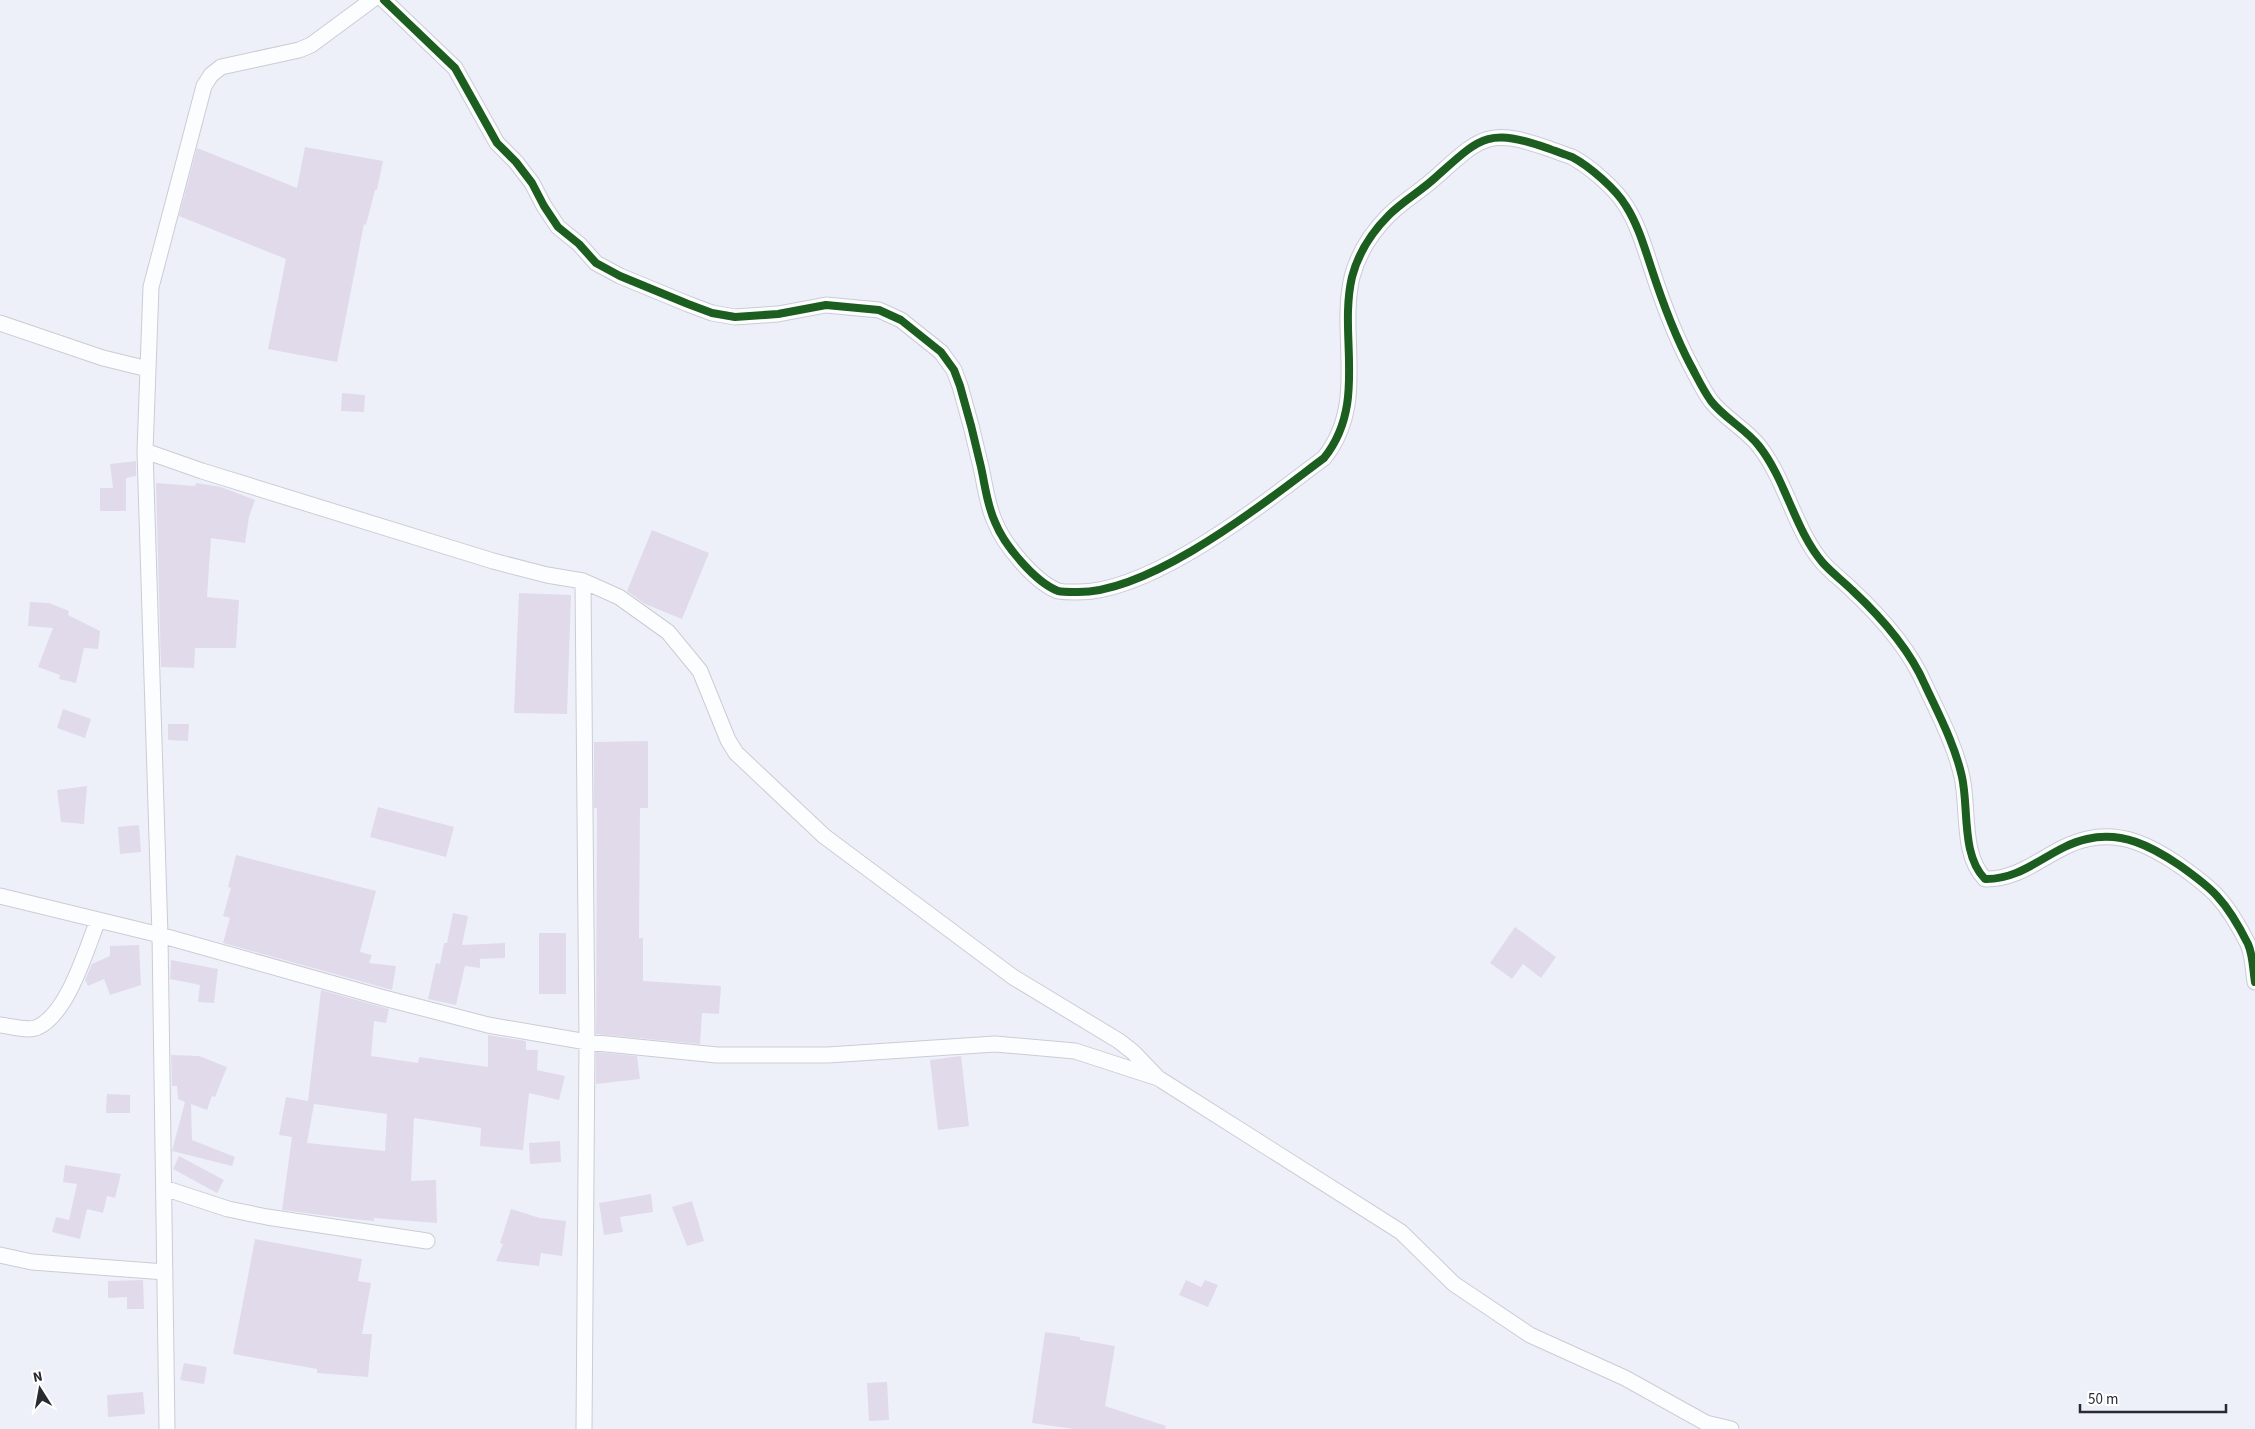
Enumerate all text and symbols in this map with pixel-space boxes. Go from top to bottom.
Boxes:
north arrow [15,1364,65,1414]
text: N [31,1367,44,1388]
scale bar [2080,1382,2226,1414]
text: 50 m [2088,1389,2118,1410]

